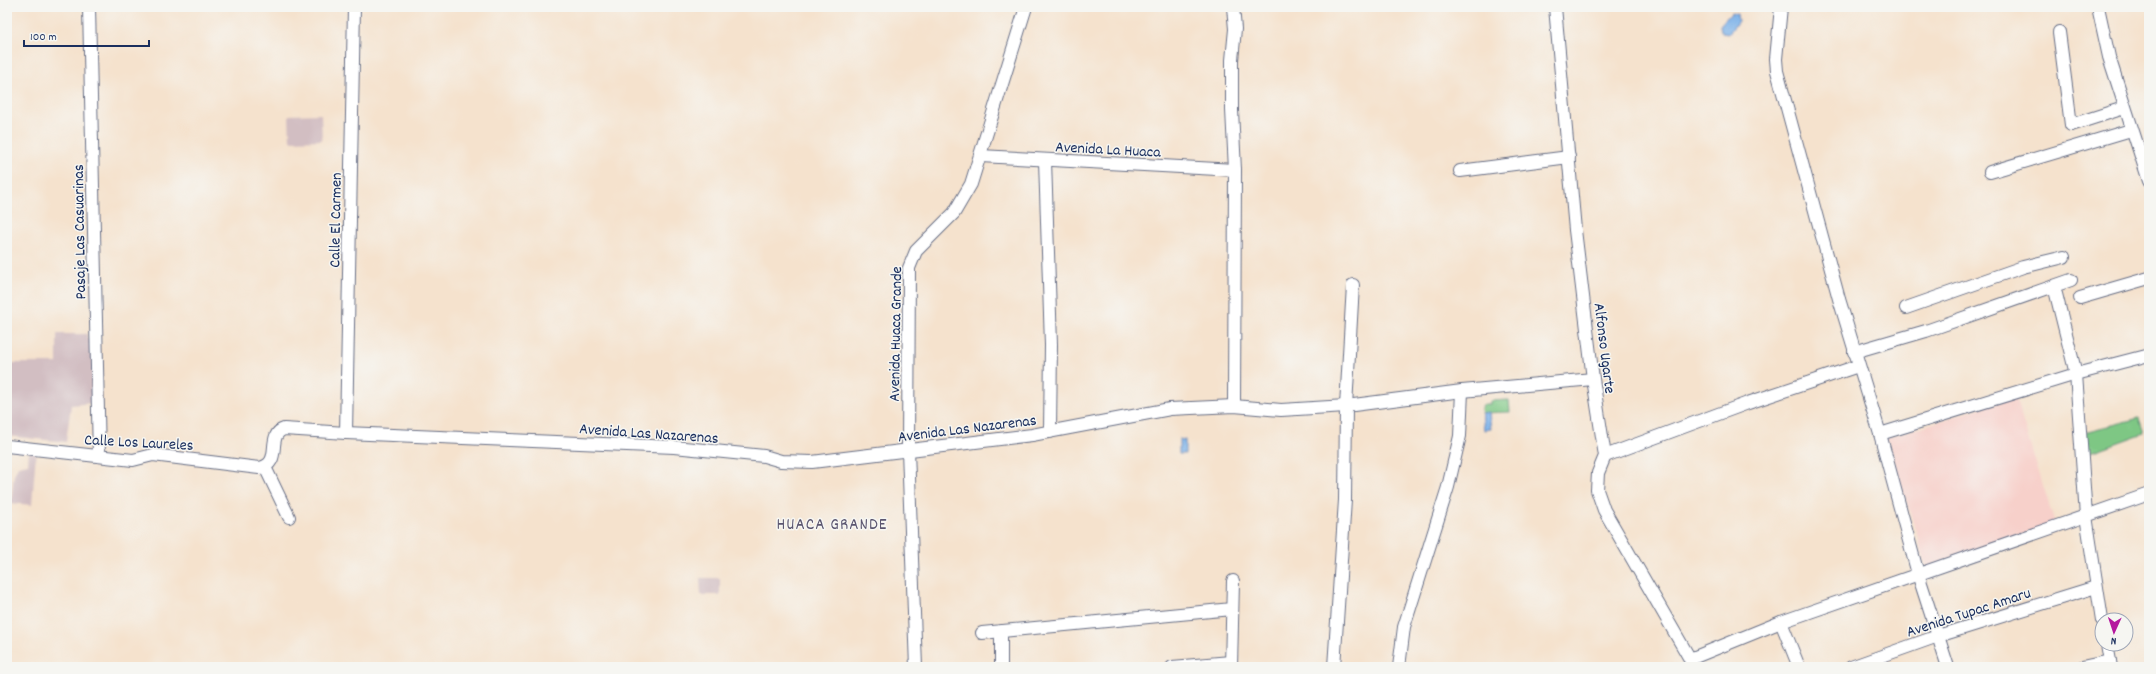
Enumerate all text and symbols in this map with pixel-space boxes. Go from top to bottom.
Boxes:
scale bar [24,22,149,48]
text: 100 m [30,29,57,46]
street label: Avenida La Huaca [1054,136,1162,165]
street label: Pasaje Las Casuarinas [68,164,93,300]
street label: Calle El Carmen [324,172,349,268]
street label: Avenida Huaca Grande [884,266,909,402]
street label: Alfonso Ugarte [1587,302,1620,395]
street label: Avenida Las Nazarenas [897,410,1038,449]
street label: Avenida Las Nazarenas [578,418,719,451]
street label: Calle Los Laureles [84,429,194,458]
district label: HUACA GRANDE [777,514,887,538]
street label: Avenida Tupac Amaru [1904,582,2034,644]
north arrow [2094,612,2134,652]
text: N [2110,632,2117,648]

